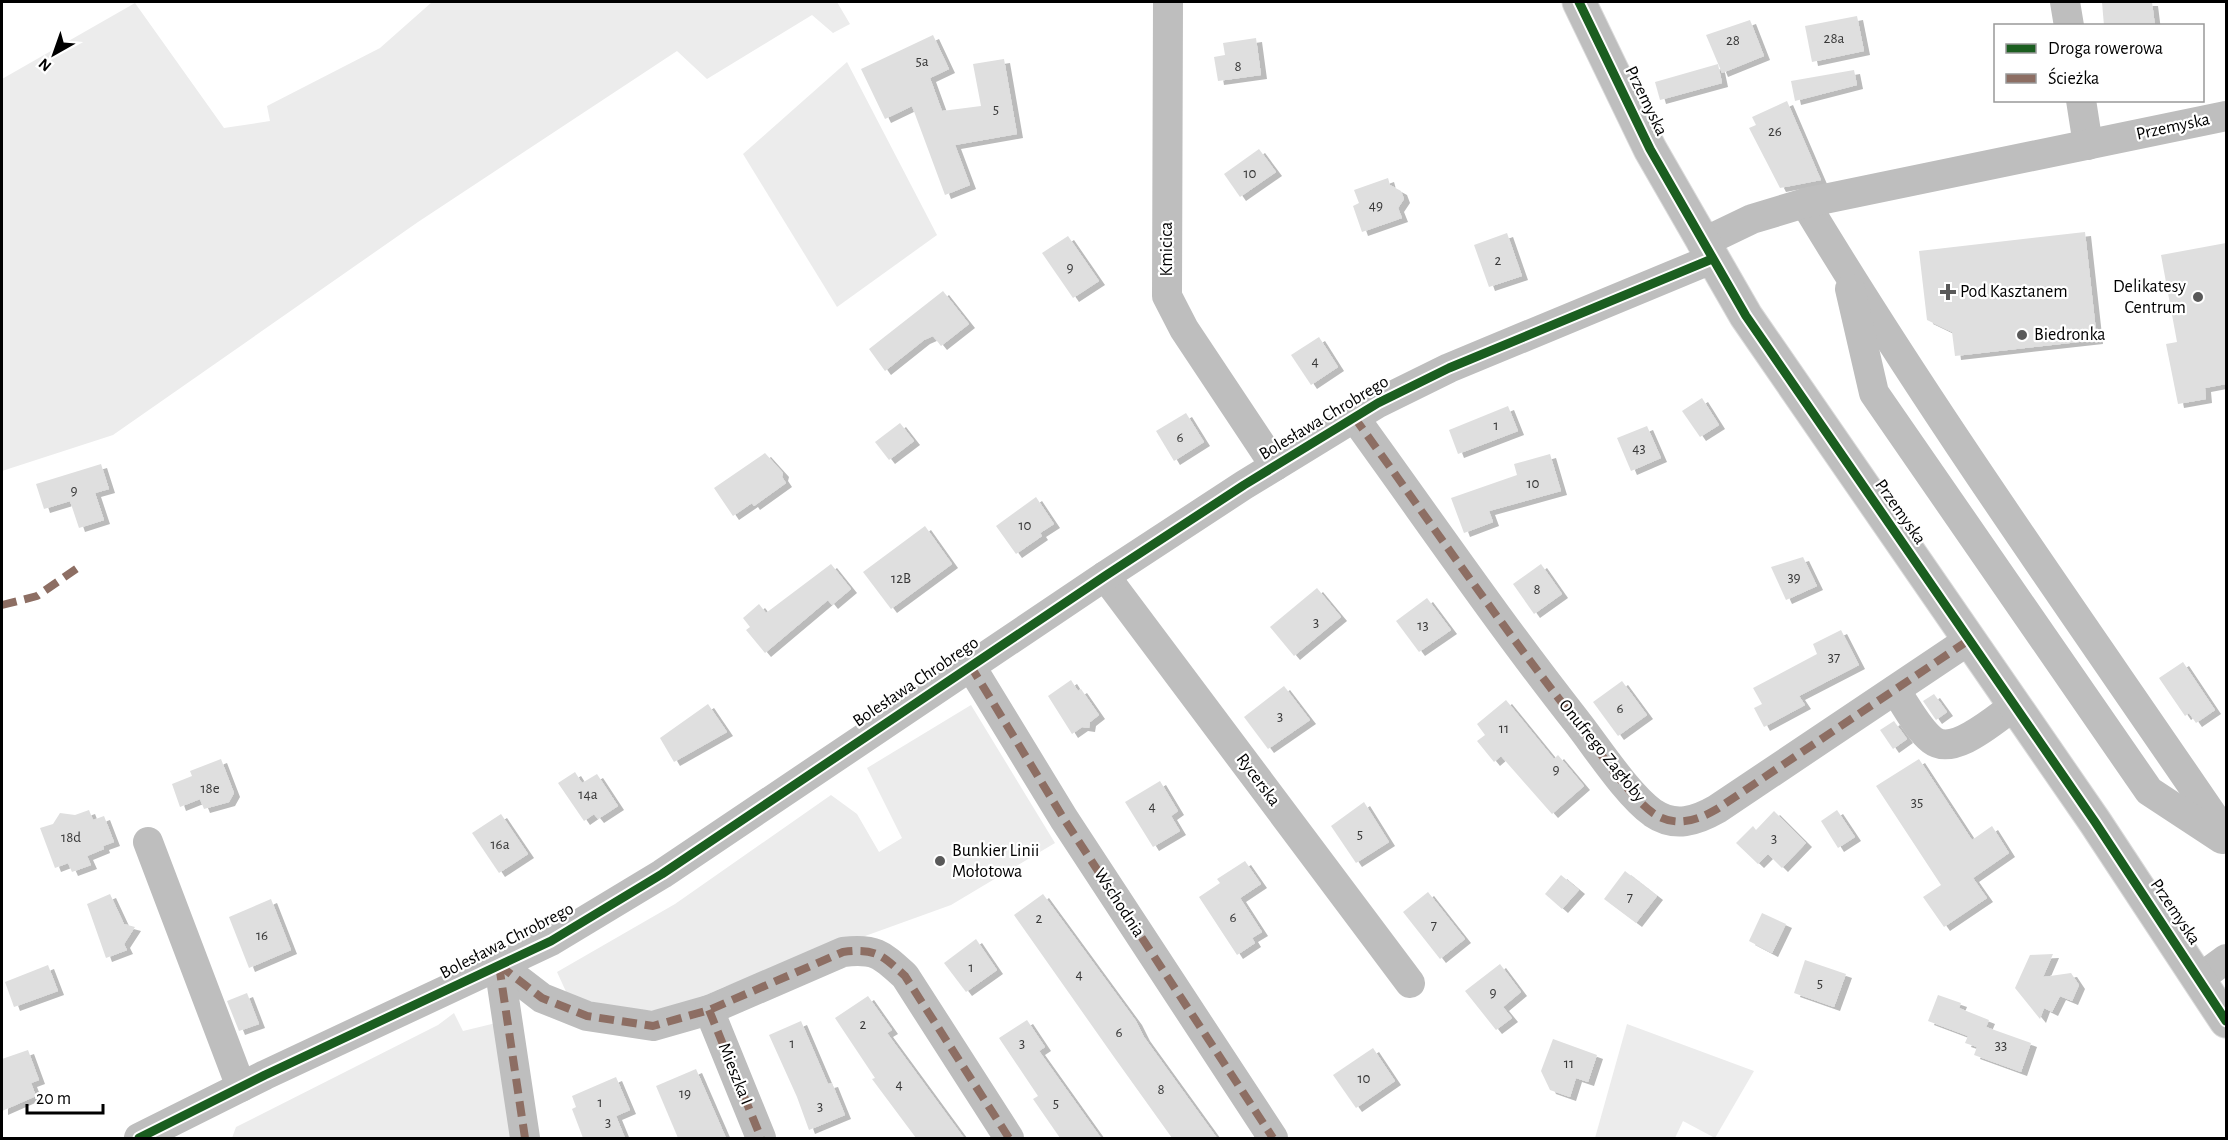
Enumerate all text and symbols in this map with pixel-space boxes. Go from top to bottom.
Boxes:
north arrow [24,24,84,84]
legend [1994,24,2204,102]
house number: 28a [1824,31,1844,46]
house number: 28 [1726,33,1740,48]
text: Droga rowerowa [2048,40,2163,58]
house number: 5a [915,54,929,69]
text: N [36,55,54,74]
house number: 8 [1234,59,1242,74]
street label: Przemyska [1621,63,1671,139]
text: Ścieżka [2048,67,2099,88]
house number: 5 [993,102,999,117]
street label: Przemyska [2134,110,2212,144]
house number: 26 [1768,124,1782,139]
house number: 10 [1243,166,1257,181]
house number: 49 [1369,198,1383,213]
street label: Kmicica [1158,222,1176,276]
house number: 2 [1495,253,1502,268]
house number: 9 [1066,260,1074,275]
place label: Delikatesy Centrum [2113,278,2186,317]
place label: Pod Kasztanem [1960,283,2068,301]
marker: Pod Kasztanem [1941,285,1955,299]
marker: Delikatesy Centrum [2191,290,2205,304]
place label: Biedronka [2034,326,2106,344]
marker: Biedronka [2015,328,2029,342]
house number: 4 [1311,354,1319,369]
street label: Bolesława Chrobrego [1256,372,1392,464]
house number: 1 [1493,418,1499,433]
house number: 6 [1176,430,1184,445]
house number: 43 [1632,441,1646,456]
house number: 10 [1526,476,1540,491]
street label: Przemyska [1871,476,1929,548]
house number: 9 [70,483,78,498]
house number: 10 [1018,518,1032,533]
house number: 39 [1787,570,1801,585]
house number: 12B [891,571,911,586]
house number: 8 [1533,582,1541,597]
house number: 3 [1313,615,1319,630]
house number: 13 [1417,618,1429,633]
street label: Bolesława Chrobrego [850,633,982,731]
house number: 37 [1828,650,1840,665]
street label: Onufrego Zagłoby [1555,696,1649,806]
house number: 6 [1616,701,1624,716]
house number: 3 [1277,709,1283,724]
house number: 11 [1499,721,1509,736]
street label: Rycerska [1232,750,1284,810]
house number: 9 [1552,762,1560,777]
house number: 18e [200,781,220,796]
house number: 14a [578,787,598,802]
house number: 35 [1911,795,1923,810]
house number: 4 [1148,799,1156,814]
house number: 5 [1357,827,1363,842]
house number: 18d [61,830,81,845]
house number: 3 [1771,831,1777,846]
house number: 16a [490,837,510,852]
place label: Bunkier Linii Mołotowa [952,842,1039,881]
marker: Bunkier Linii Mołotowa [933,854,947,868]
street label: Wschodnia [1090,865,1148,941]
street label: Przemyska [2147,876,2203,948]
house number: 7 [1627,890,1633,905]
street label: Bolesława Chrobrego [437,899,577,982]
house number: 6 [1229,910,1237,925]
house number: 2 [1036,911,1043,926]
house number: 7 [1431,918,1437,933]
house number: 16 [256,928,268,943]
house number: 1 [968,960,974,975]
house number: 4 [1075,967,1083,982]
house number: 5 [1817,976,1823,991]
house number: 9 [1489,985,1497,1000]
house number: 2 [860,1017,867,1032]
house number: 6 [1115,1025,1123,1040]
house number: 1 [789,1036,795,1051]
house number: 3 [1019,1036,1025,1051]
house number: 33 [1995,1038,2007,1053]
street label: Mieszka I [715,1041,755,1107]
house number: 11 [1564,1056,1574,1071]
house number: 10 [1357,1071,1371,1086]
scale bar [27,1077,104,1115]
house number: 4 [895,1077,903,1092]
house number: 8 [1157,1082,1165,1097]
house number: 19 [679,1086,691,1101]
text: 20 m [36,1090,71,1108]
house number: 1 [597,1095,603,1110]
house number: 5 [1053,1096,1059,1111]
house number: 3 [817,1099,823,1114]
house number: 3 [605,1115,611,1130]

